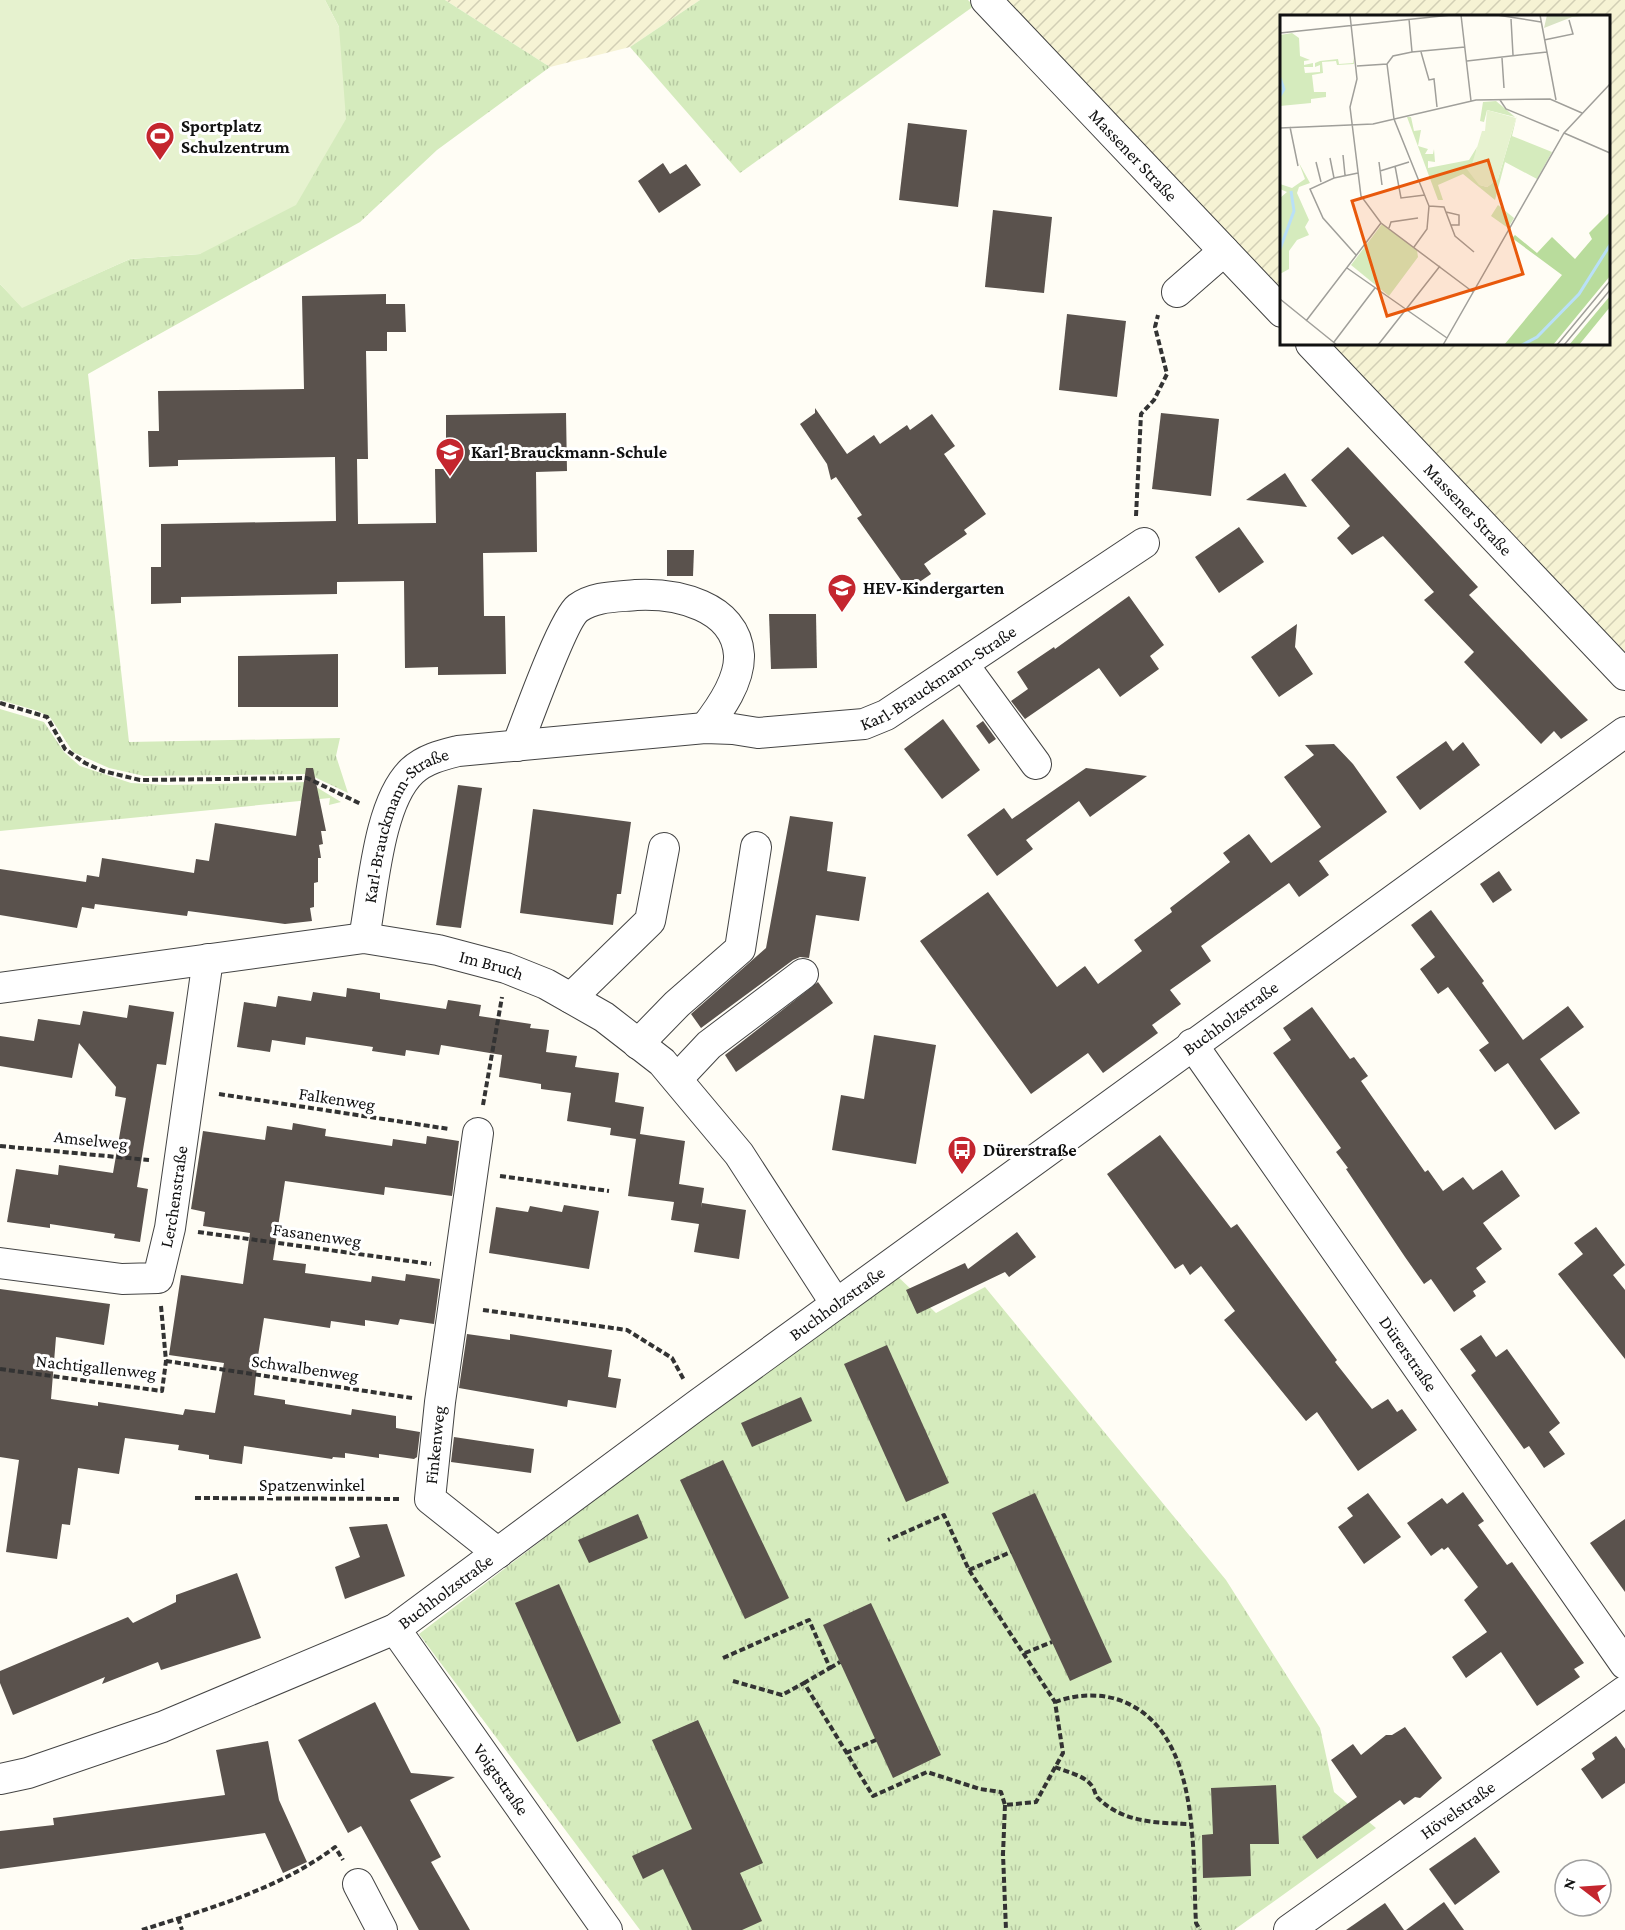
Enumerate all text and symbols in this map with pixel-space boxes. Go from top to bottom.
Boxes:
inset map [1280,15,1610,345]
street label: Massener Straße [1085,105,1182,206]
place label: Sportplatz Schulzentrum [181,116,291,157]
sports icon: Sportplatz Schulzentrum [144,120,176,162]
school or university icon: Karl-Brauckmann-Schule [434,436,466,478]
place label: Karl-Brauckmann-Schule [471,442,667,462]
street label: Massener Straße [1420,459,1516,560]
school or university icon: HEV-Kindergarten [826,572,858,614]
place label: HEV-Kindergarten [863,578,1005,598]
street label: Karl-Brauckmann-Straße [857,621,1020,735]
street label: Karl-Brauckmann-Straße [360,744,451,905]
street label: Im Bruch [457,946,527,984]
street label: Buchholzstraße [1179,977,1282,1059]
street label: Falkenweg [297,1083,377,1115]
street label: Amselweg [53,1126,129,1154]
bus stop icon: Dürerstraße [946,1134,978,1176]
place label: Dürerstraße [983,1140,1077,1160]
street label: Lerchenstraße [156,1144,192,1250]
street label: Fasanenweg [271,1219,363,1251]
street label: Buchholzstraße [785,1262,889,1345]
street label: Dürerstraße [1375,1312,1442,1395]
street label: Nachtigallenweg [35,1351,158,1383]
street label: Schwalbenweg [250,1351,360,1385]
street label: Finkenweg [421,1404,449,1485]
street label: Spatzenwinkel [259,1475,365,1495]
street label: Buchholzstraße [394,1550,497,1633]
street label: Voigtstraße [469,1740,533,1819]
street label: Hövelstraße [1416,1777,1499,1843]
north arrow [1553,1858,1613,1918]
text: N [1559,1876,1579,1891]

